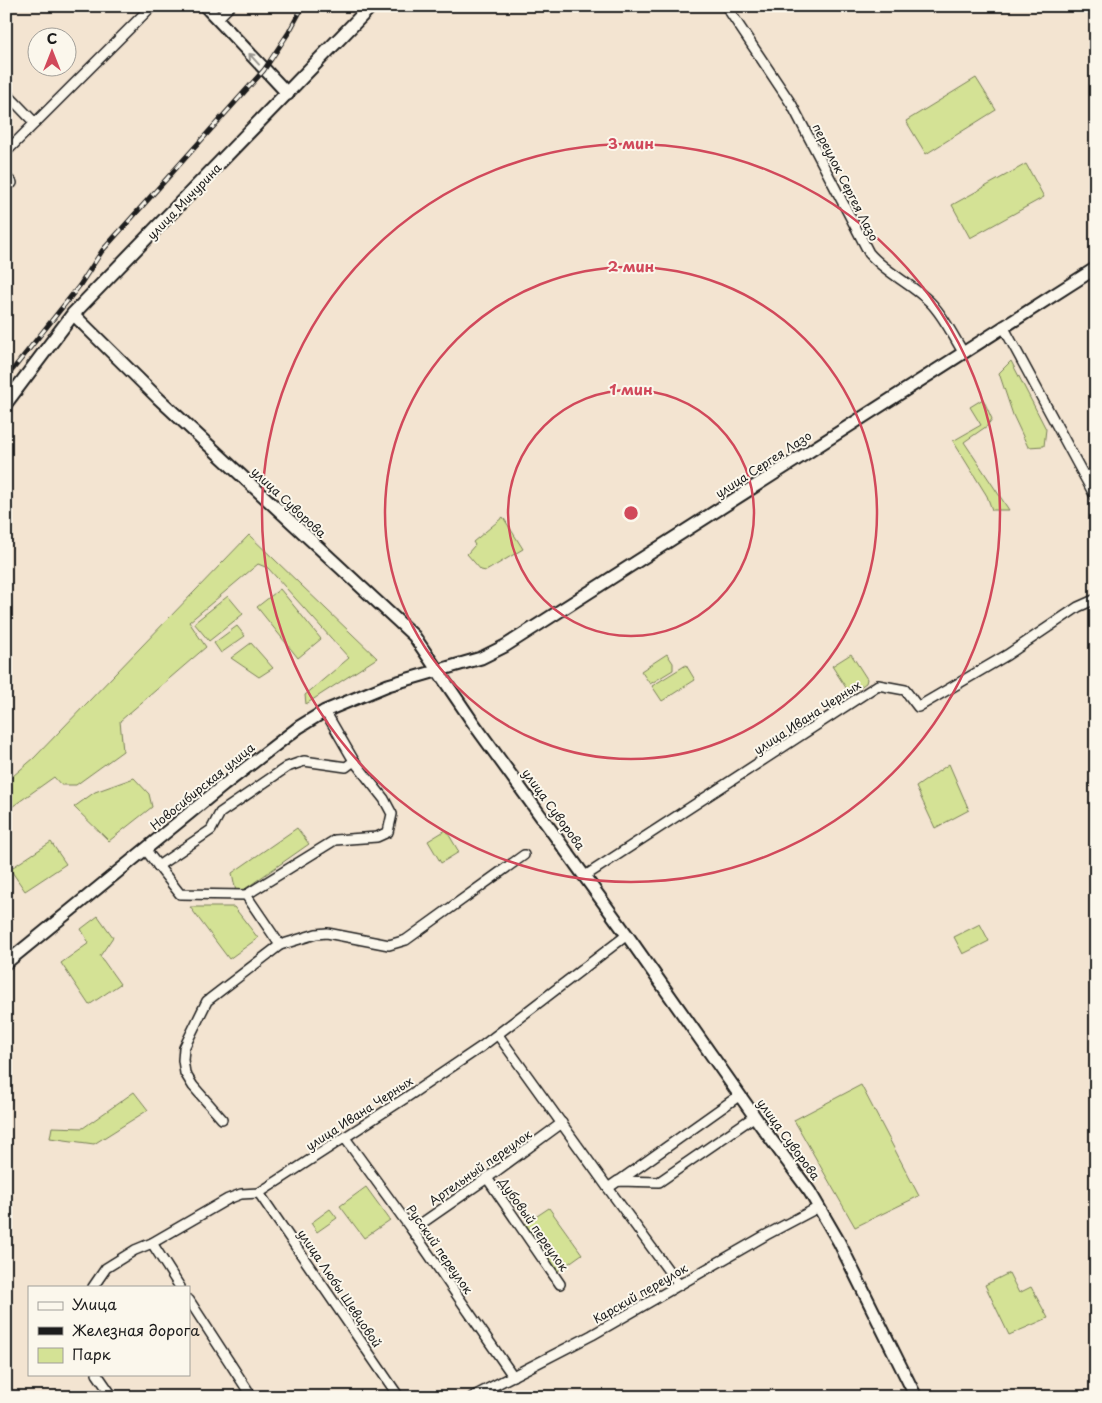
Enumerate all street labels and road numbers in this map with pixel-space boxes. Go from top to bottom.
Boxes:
street label: переулок Сергея Лазо [809,120,884,244]
street label: улица Мичурина [143,158,226,243]
street label: улица Сергея Лазо [711,426,815,502]
street label: улица Суворова [247,462,331,542]
street label: улица Ивана Черных [750,675,864,759]
street label: Новосибирская улица [146,738,259,834]
street label: улица Суворова [518,765,590,854]
street label: улица Ивана Черных [302,1071,416,1155]
street label: улица Суворова [753,1095,825,1184]
street label: Артельный переулок [425,1124,536,1209]
street label: Дубовый переулок [494,1173,574,1275]
street label: Русский переулок [402,1201,478,1298]
street label: улица Любы Шевцовой [294,1225,386,1351]
street label: Карский переулок [589,1258,691,1327]

